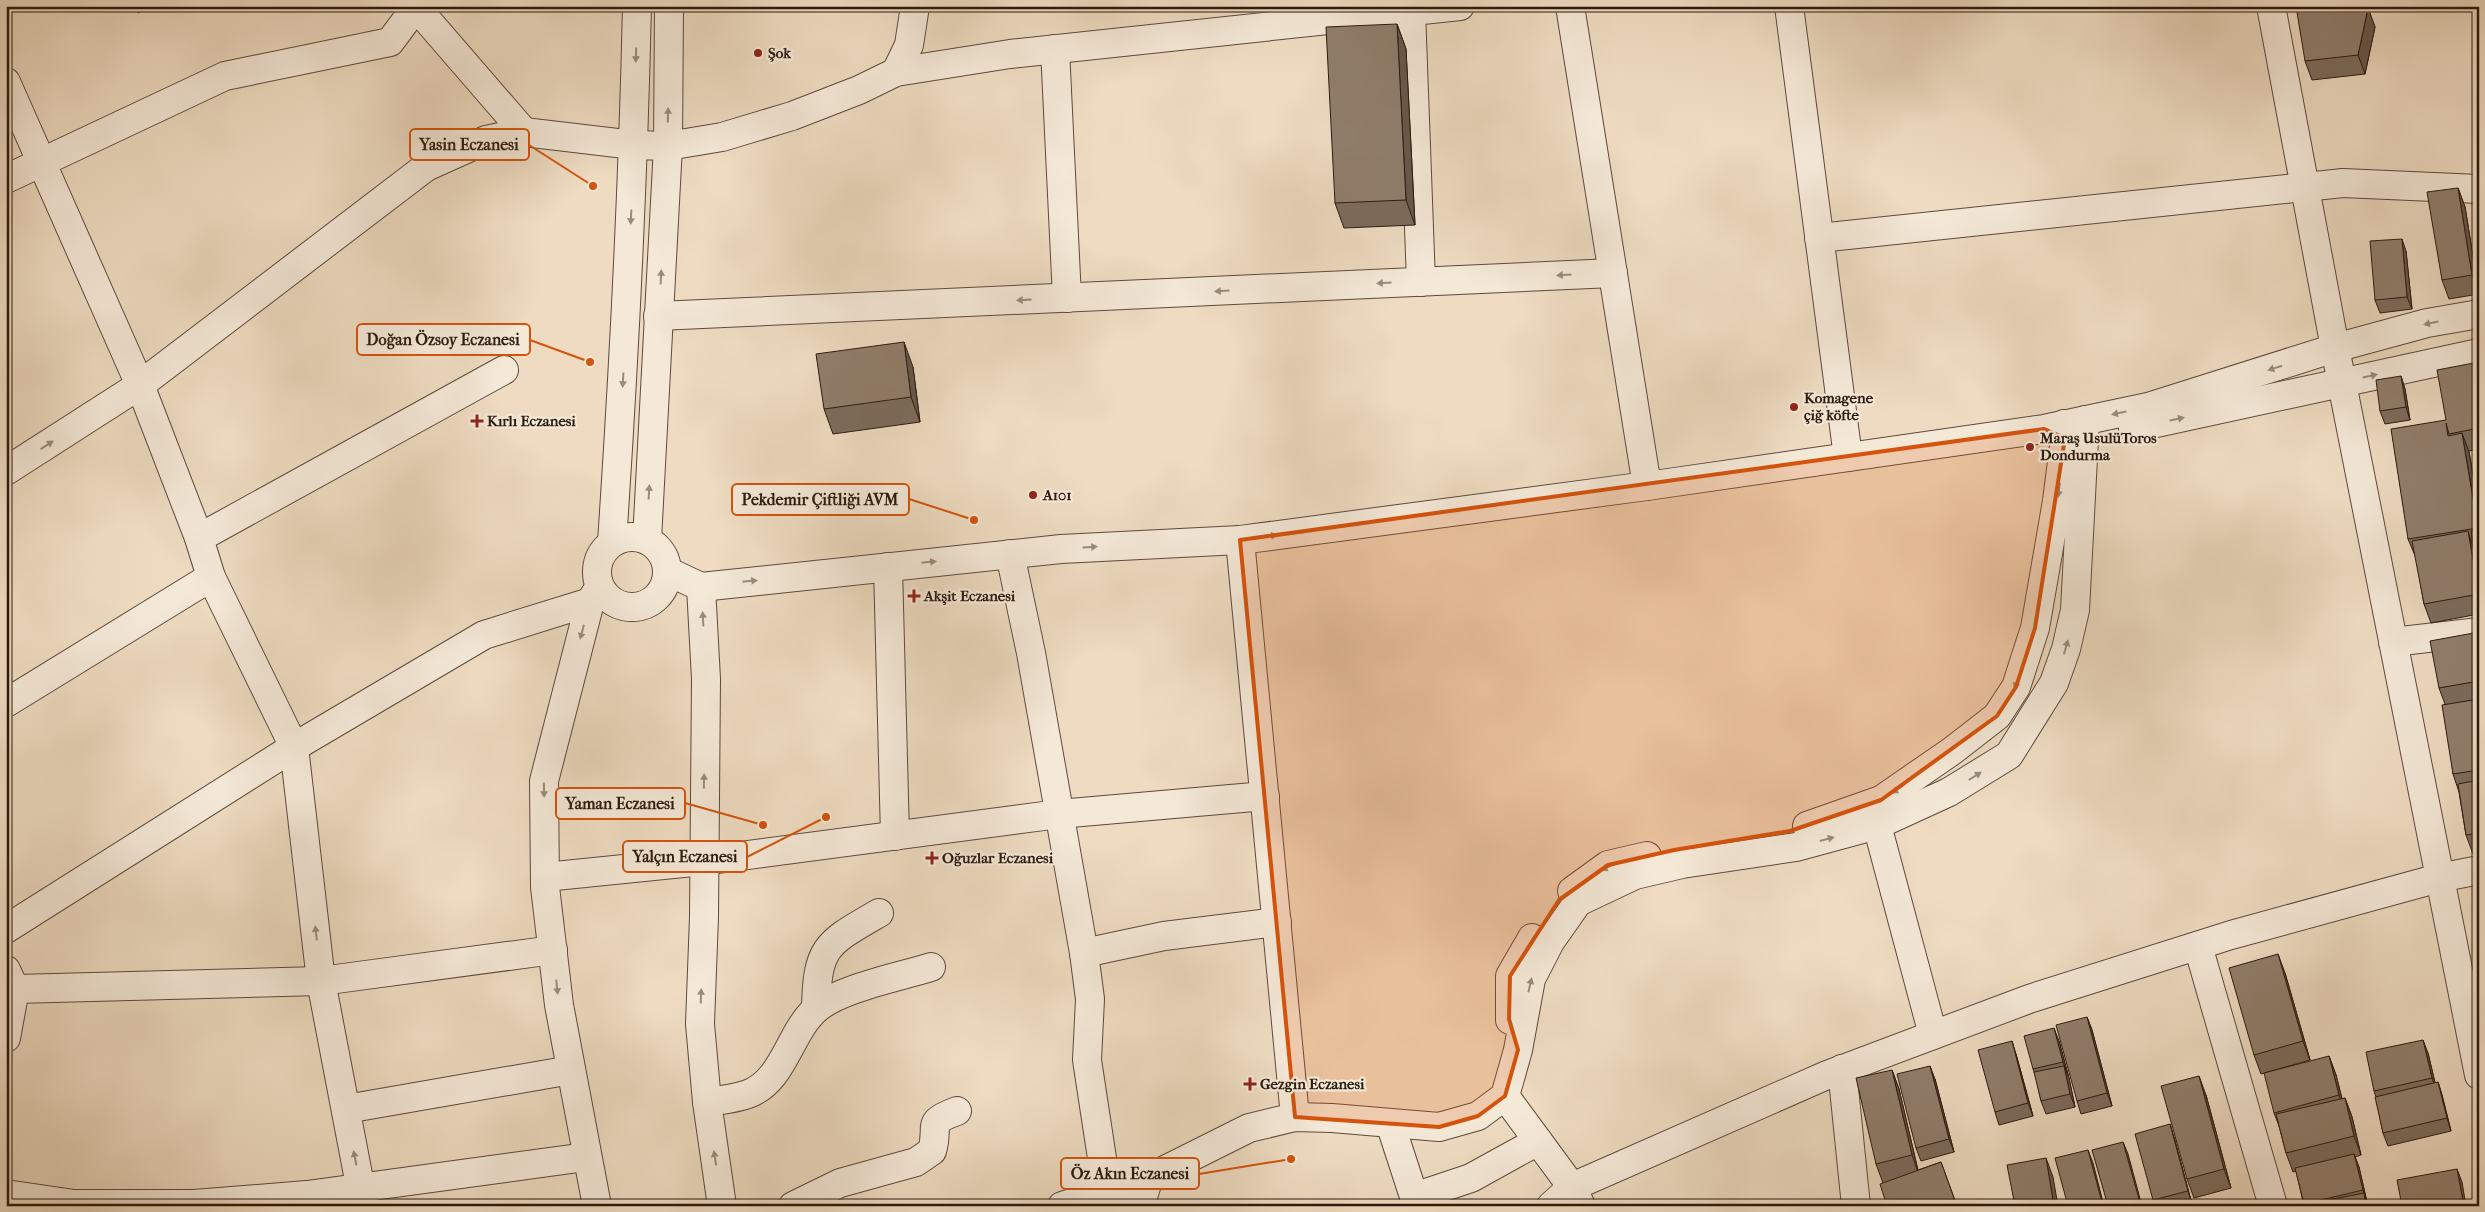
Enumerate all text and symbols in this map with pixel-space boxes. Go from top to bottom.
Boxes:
place label: Şok [768,44,792,62]
one-way arrow [632,47,640,63]
marker: Şok [752,47,764,59]
one-way arrow [664,107,672,123]
callout: Yasin Eczanesi [410,129,529,160]
text: Yasin Eczanesi [418,135,519,154]
one-way arrow [626,210,634,226]
one-way arrow [657,269,665,285]
one-way arrow [1556,272,1572,280]
one-way arrow [1376,280,1392,288]
one-way arrow [1213,287,1229,295]
one-way arrow [1016,296,1032,304]
one-way arrow [2423,319,2438,327]
callout: Doğan Özsoy Eczanesi [357,324,530,355]
text: Doğan Özsoy Eczanesi [366,329,520,350]
one-way arrow [2267,364,2282,372]
one-way arrow [619,372,627,388]
one-way arrow [2362,372,2377,380]
place label: Komagene çiğ köfte [1804,389,1874,425]
marker: Komagene çiğ köfte [1788,401,1800,413]
one-way arrow [2111,409,2126,417]
place label: Kırlı Eczanesi [487,412,576,430]
marker: Kırlı Eczanesi [471,415,483,427]
one-way arrow [2169,415,2184,423]
place label: Maraş UsulüToros Dondurma [2039,429,2157,464]
one-way arrow [41,440,54,449]
marker: Maraş UsulüToros Dondurma [2024,441,2036,453]
one-way arrow [2055,482,2063,498]
one-way arrow [646,484,654,500]
callout: Pekdemir Çiftliği AVM [732,484,909,515]
place label: A101 [1042,486,1072,504]
marker: A101 [1027,489,1039,501]
text: Pekdemir Çiftliği AVM [742,490,899,510]
one-way arrow [1262,531,1278,539]
one-way arrow [1083,543,1099,551]
one-way arrow [921,558,937,566]
one-way arrow [742,577,758,585]
place label: Akşit Eczanesi [923,587,1016,606]
marker: Akşit Eczanesi [908,590,920,602]
one-way arrow [699,610,707,626]
one-way arrow [577,625,585,640]
one-way arrow [2063,639,2071,654]
one-way arrow [2013,675,2021,690]
one-way arrow [1969,771,1982,780]
one-way arrow [700,773,708,789]
one-way arrow [540,782,548,798]
one-way arrow [1891,784,1904,794]
callout: Yaman Eczanesi [556,788,685,819]
text: Yaman Eczanesi [564,794,675,813]
one-way arrow [1819,835,1834,843]
callout: Yalçın Eczanesi [623,841,747,872]
text: Yalçın Eczanesi [632,847,738,867]
place label: Oğuzlar Eczanesi [942,849,1054,867]
marker: Oğuzlar Eczanesi [926,852,938,864]
one-way arrow [1601,863,1615,871]
one-way arrow [312,925,320,941]
one-way arrow [1526,977,1534,992]
one-way arrow [553,979,561,995]
one-way arrow [698,988,706,1004]
place label: Gezgin Eczanesi [1260,1075,1365,1093]
marker: Gezgin Eczanesi [1244,1078,1256,1090]
one-way arrow [351,1149,359,1165]
one-way arrow [711,1149,719,1165]
callout: Öz Akın Eczanesi [1061,1158,1199,1189]
text: Öz Akın Eczanesi [1071,1163,1189,1183]

